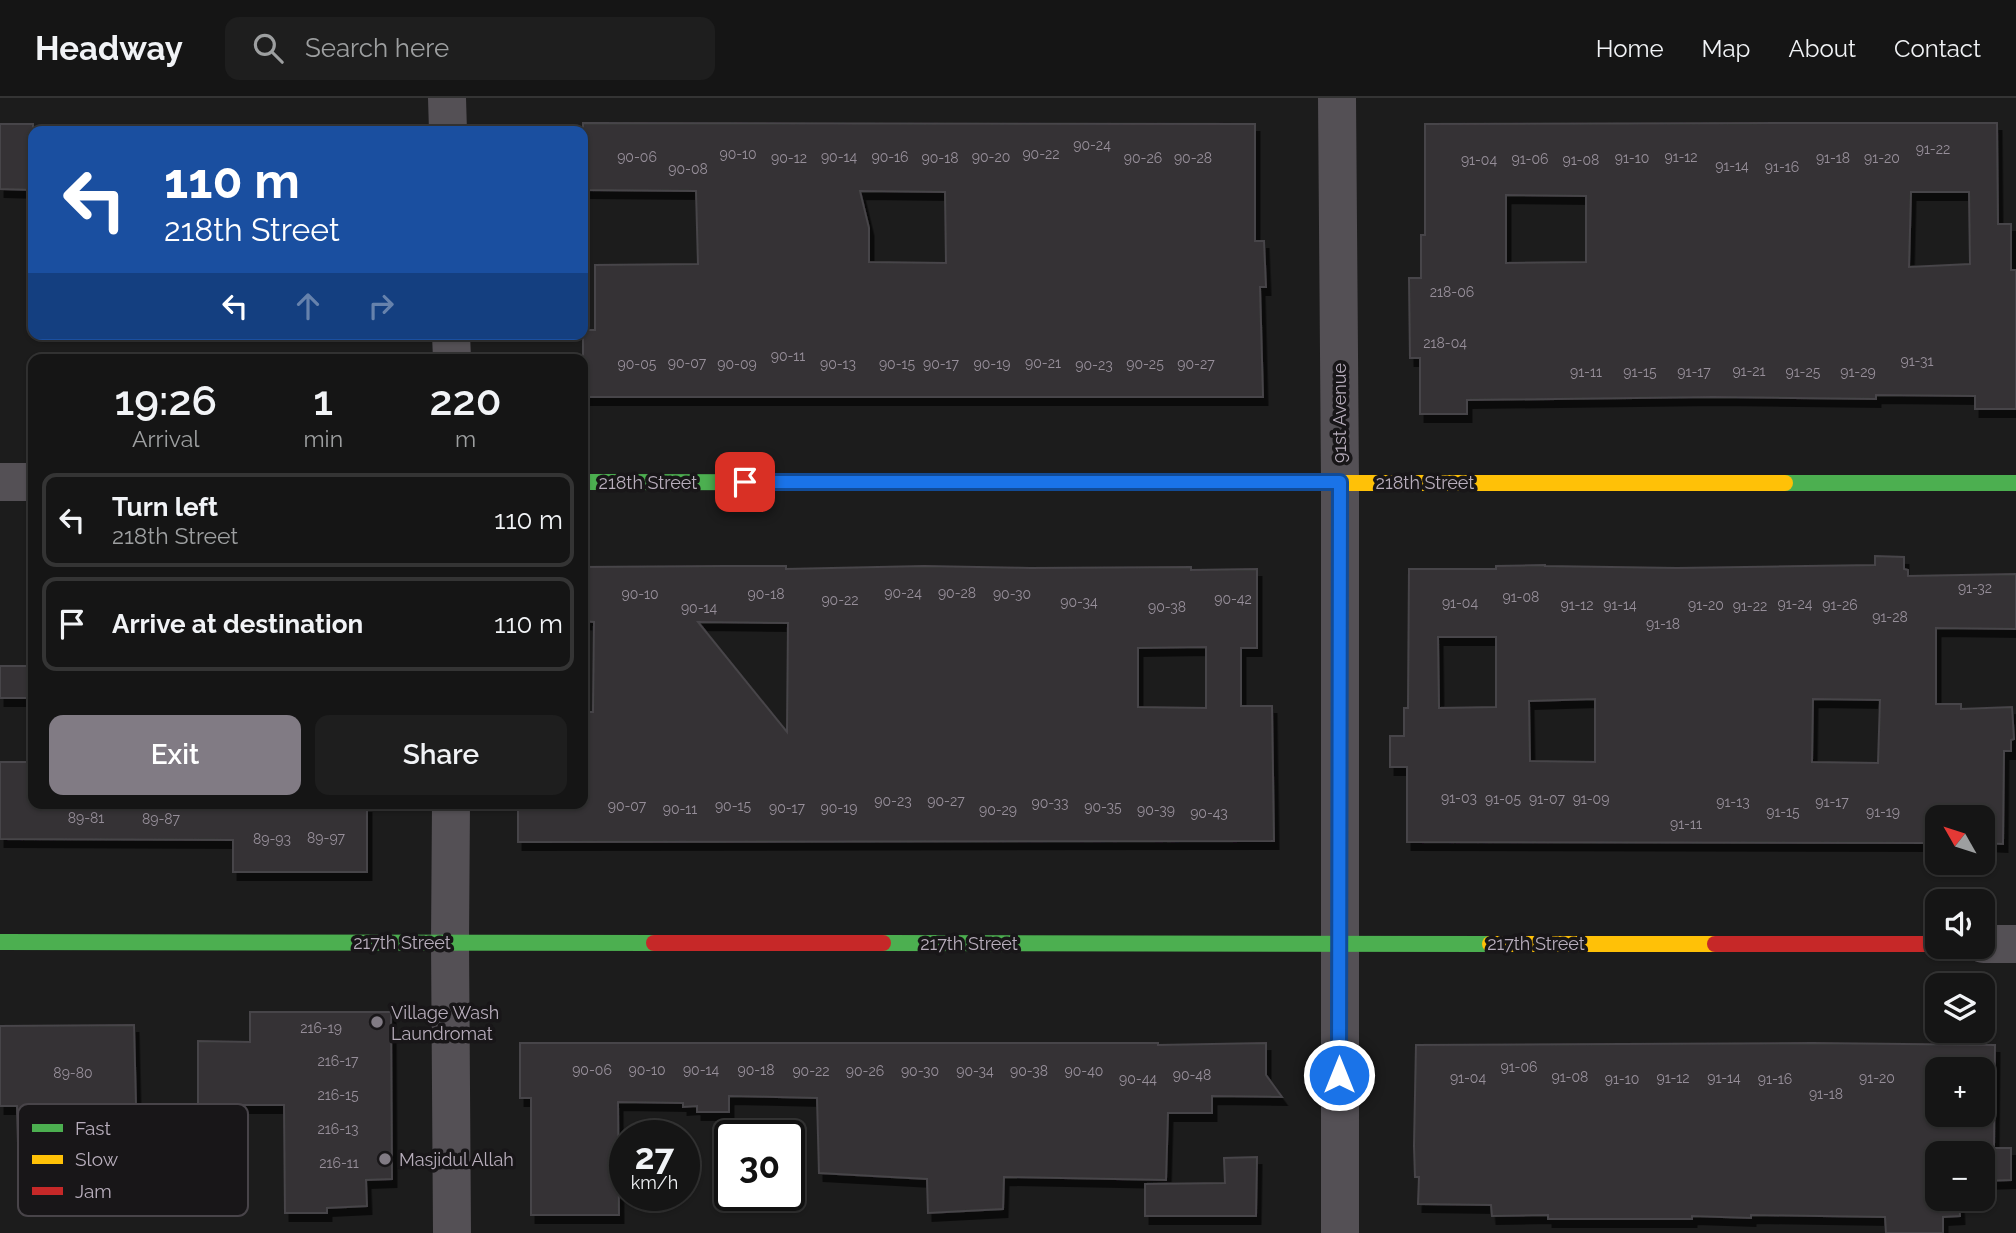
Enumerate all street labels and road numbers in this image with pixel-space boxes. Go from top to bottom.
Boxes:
street label: 91st Avenue [1329,362,1350,463]
street label: 218th Street [599,472,697,493]
street label: 218th Street [1376,472,1474,493]
street label: 217th Street [353,932,451,953]
street label: 217th Street [920,933,1018,954]
street label: 217th Street [1487,933,1585,954]

